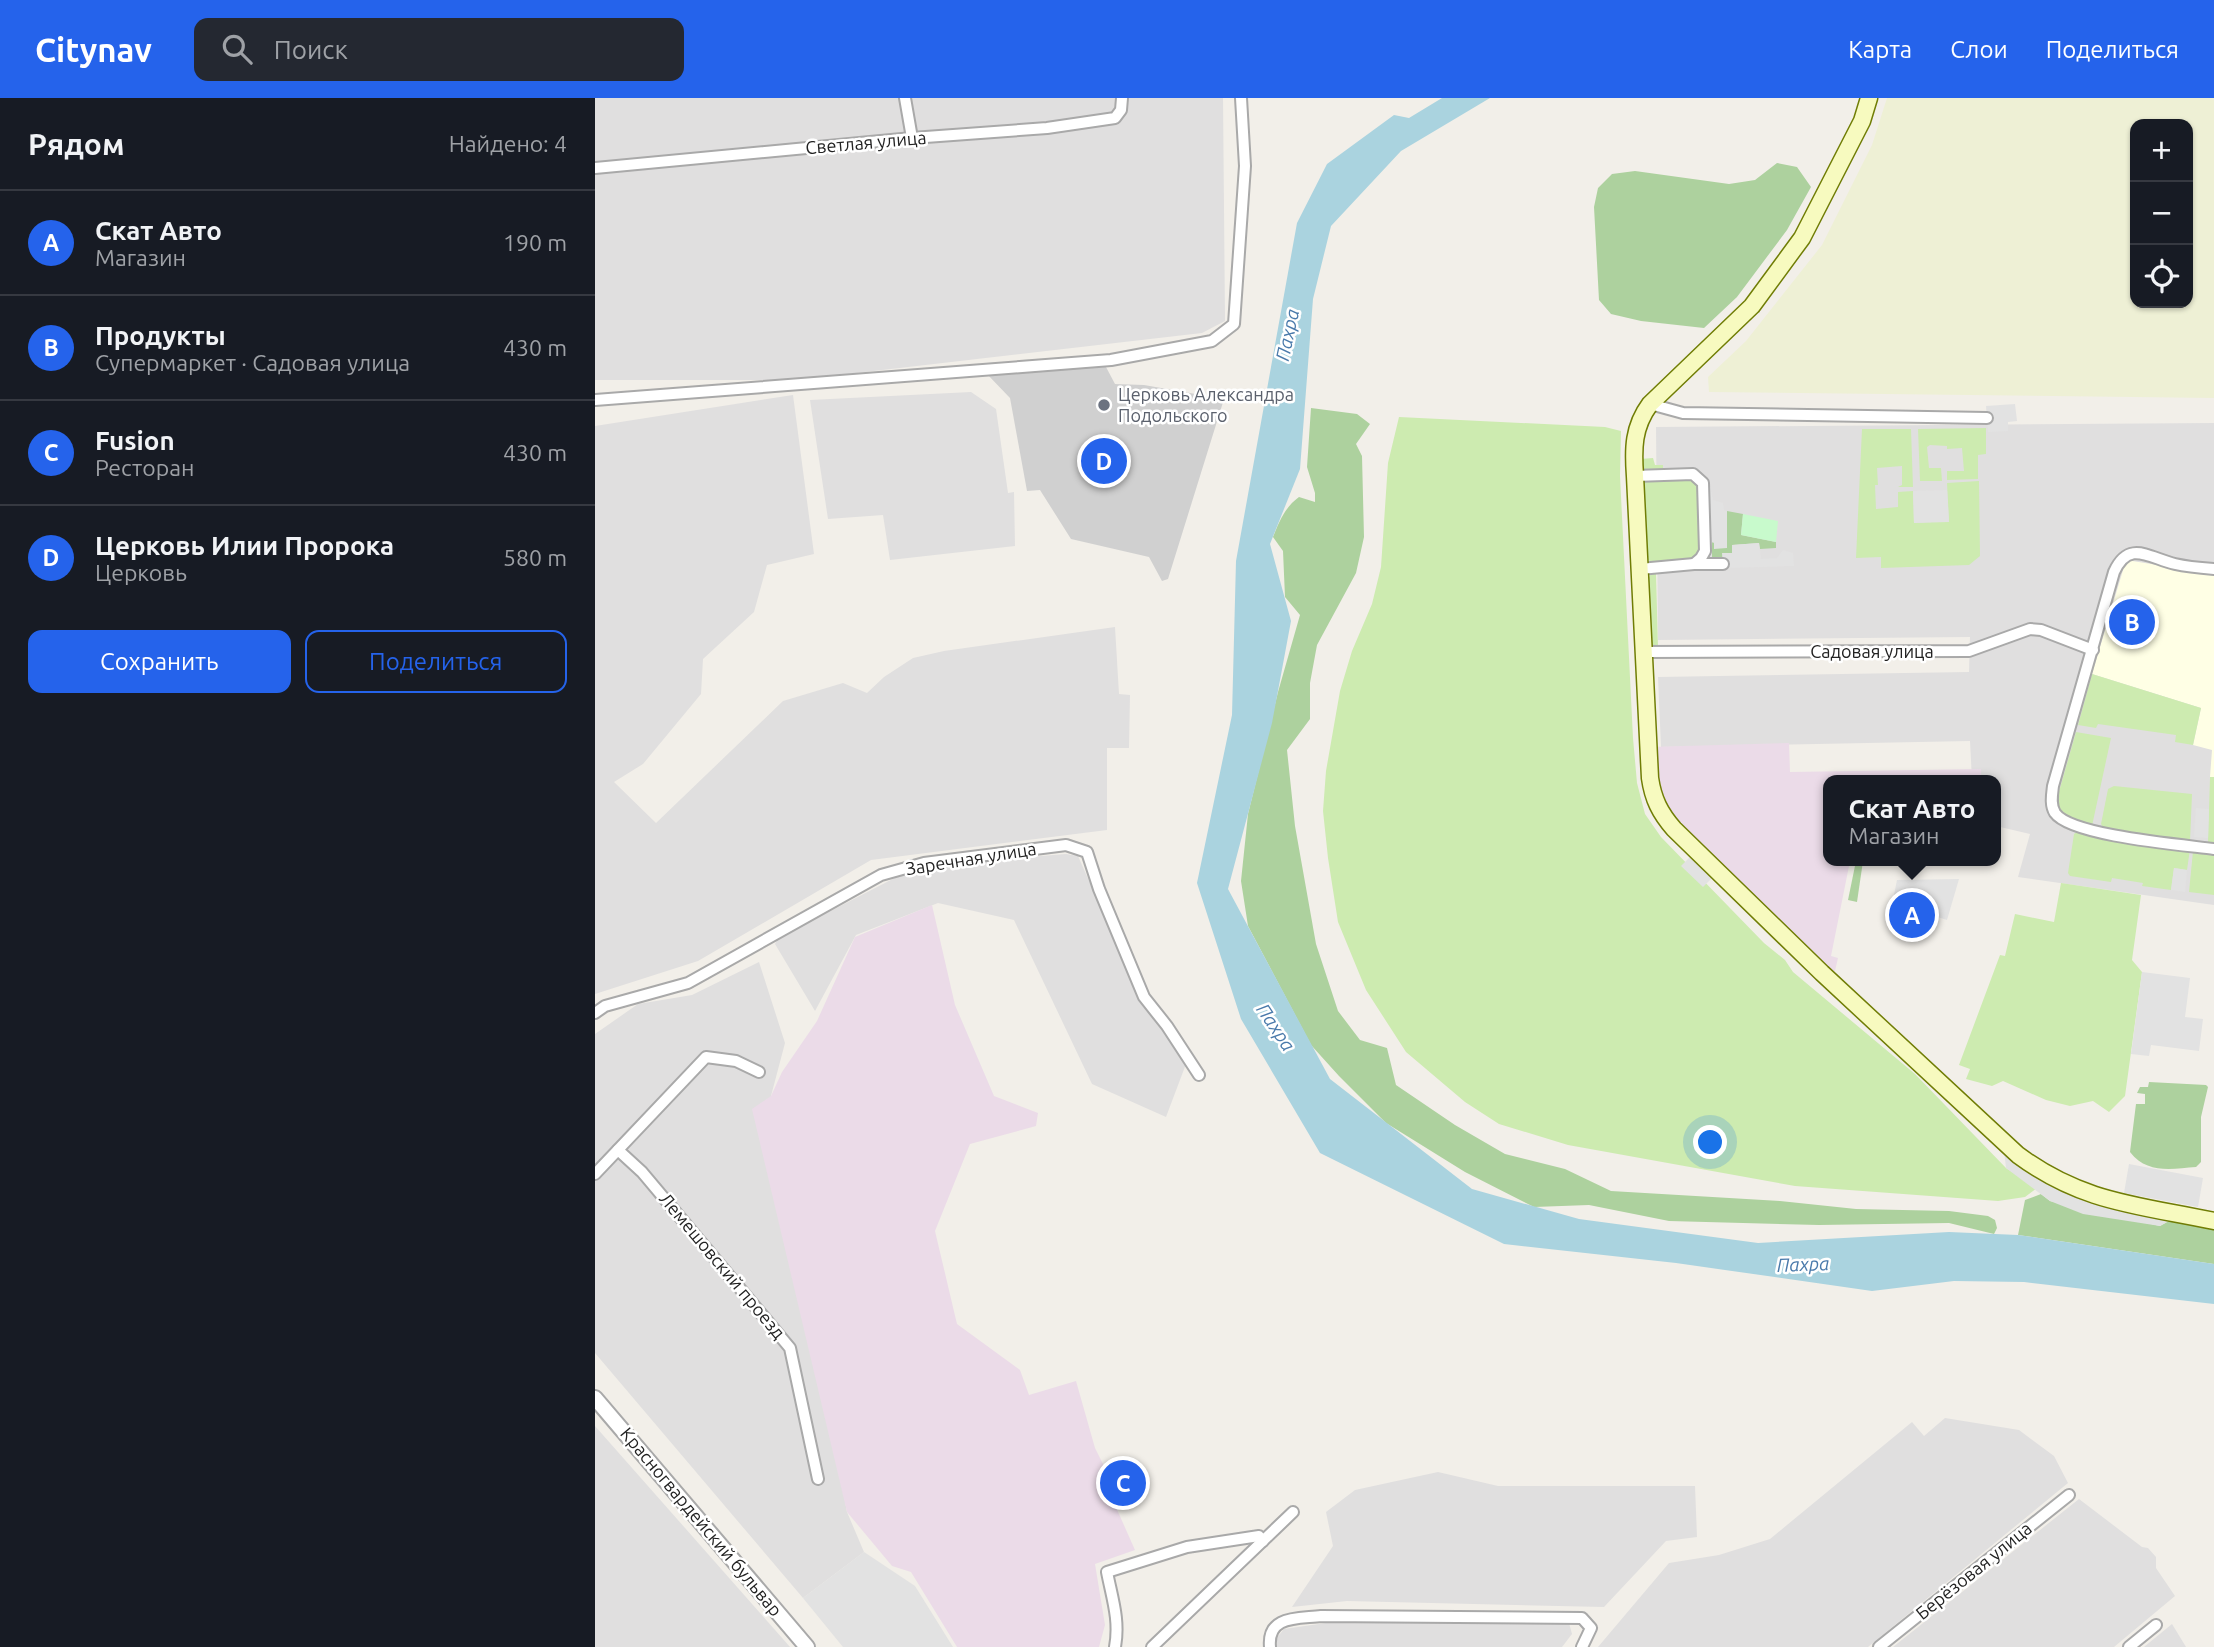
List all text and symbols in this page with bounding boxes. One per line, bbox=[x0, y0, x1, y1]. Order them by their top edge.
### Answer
search box bbox=[194, 18, 684, 81]
icon: search bbox=[218, 30, 256, 68]
text: Citynav bbox=[35, 31, 152, 68]
text: Поиск bbox=[274, 35, 348, 64]
text: Карта bbox=[1848, 36, 1912, 63]
text: Слои bbox=[1950, 36, 2008, 63]
text: Поделиться bbox=[2046, 36, 2179, 63]
map controls bbox=[2130, 119, 2193, 308]
button: + bbox=[2130, 119, 2193, 182]
text: Рядом bbox=[28, 127, 124, 161]
street label: Светлая улица bbox=[805, 127, 927, 157]
text: Найдено: 4 bbox=[449, 131, 567, 156]
button: − bbox=[2130, 182, 2193, 245]
text: Скат Авто bbox=[95, 216, 222, 245]
text: A bbox=[43, 230, 59, 255]
text: 190 m bbox=[503, 230, 567, 255]
text: Магазин bbox=[95, 245, 186, 270]
button: locate bbox=[2130, 245, 2193, 308]
water label: Пахра bbox=[1271, 307, 1303, 363]
text: Продукты bbox=[95, 321, 226, 350]
text: B bbox=[43, 335, 59, 360]
text: 430 m bbox=[503, 335, 567, 360]
text: Супермаркет · Садовая улица bbox=[95, 350, 410, 375]
place label: Церковь Александра Подольского bbox=[1118, 384, 1294, 425]
marker: Церковь Александра Подольского bbox=[1096, 397, 1112, 413]
text: Fusion bbox=[95, 426, 175, 455]
pin: D bbox=[1081, 435, 1127, 487]
text: C bbox=[44, 440, 58, 465]
text: 430 m bbox=[503, 440, 567, 465]
text: Ресторан bbox=[95, 455, 194, 480]
text: Церковь Илии Пророка bbox=[95, 531, 394, 560]
text: D bbox=[43, 545, 59, 570]
text: 580 m bbox=[503, 545, 567, 570]
text: Церковь bbox=[95, 560, 187, 585]
pin: B bbox=[2109, 596, 2155, 648]
button: Сохранить bbox=[28, 630, 291, 693]
button: Поделиться bbox=[305, 630, 567, 693]
street label: Садовая улица bbox=[1810, 641, 1934, 661]
popup bbox=[1823, 775, 2001, 866]
text: Скат Авто bbox=[1849, 794, 1975, 823]
text: Магазин bbox=[1849, 823, 1940, 848]
street label: Заречная улица bbox=[904, 838, 1038, 878]
pin: A bbox=[1889, 889, 1935, 941]
water label: Пахра bbox=[1252, 999, 1300, 1055]
your location bbox=[1693, 1125, 1727, 1159]
street label: Лемешовский проезд bbox=[656, 1188, 790, 1343]
water label: Пахра bbox=[1776, 1252, 1830, 1276]
street label: Красногвардейский бульвар bbox=[617, 1423, 787, 1620]
pin: C bbox=[1100, 1457, 1146, 1509]
street label: Берёзовая улица bbox=[1912, 1517, 2035, 1623]

